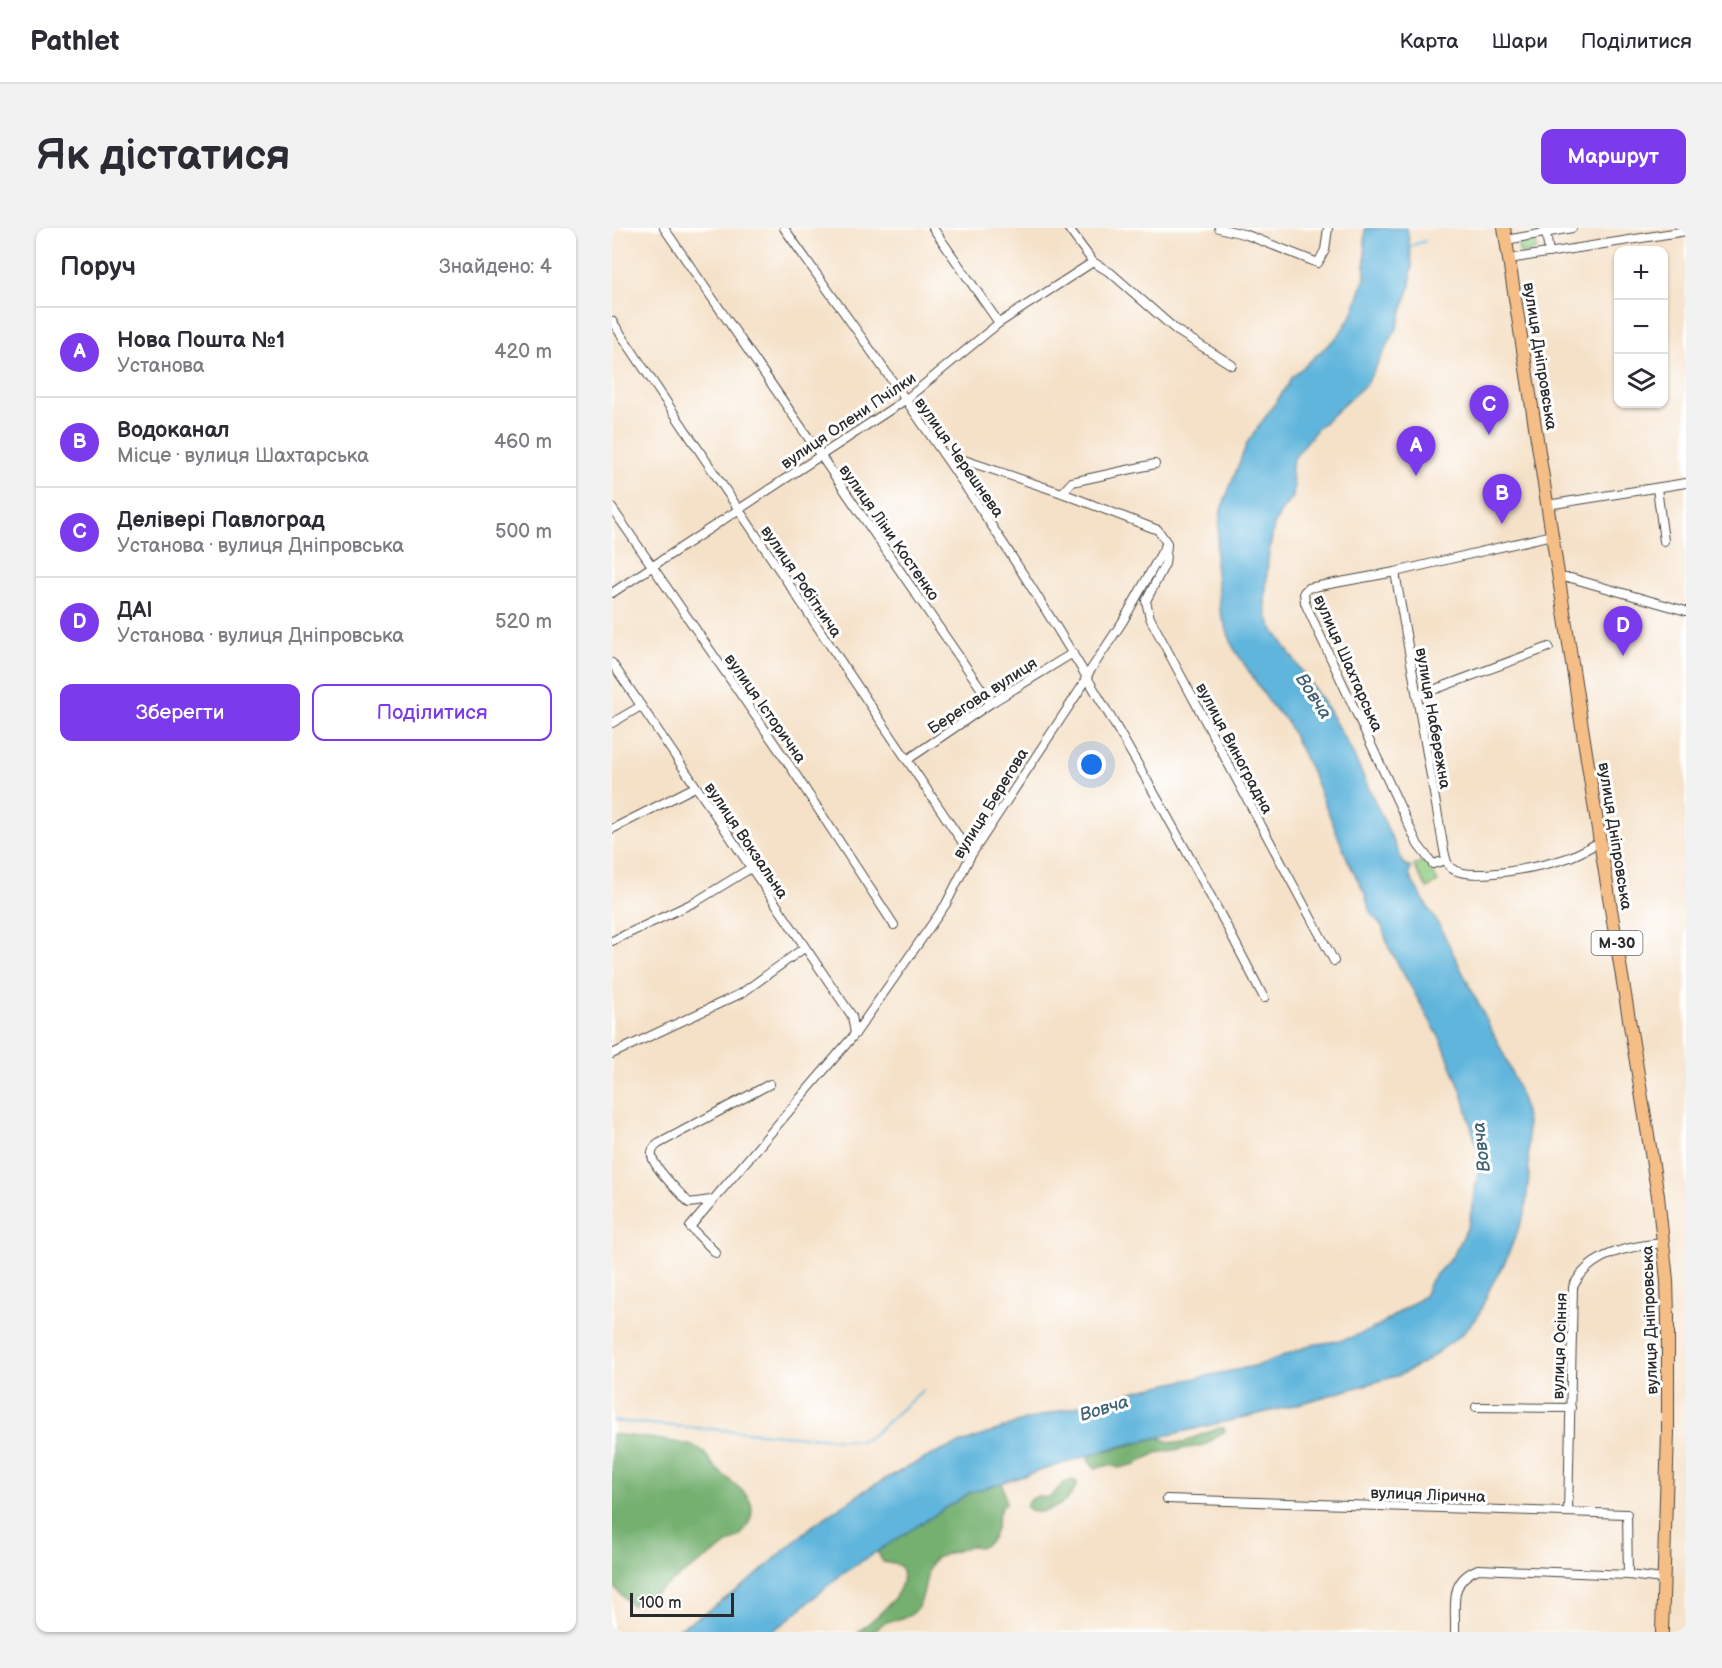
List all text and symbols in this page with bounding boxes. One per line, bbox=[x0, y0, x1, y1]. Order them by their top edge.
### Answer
text: Pathlet bbox=[30, 25, 119, 58]
text: Карта bbox=[1399, 29, 1459, 54]
text: Шари bbox=[1492, 29, 1548, 54]
text: Поділитися bbox=[1581, 29, 1692, 54]
button: Маршрут bbox=[1541, 129, 1686, 184]
text: Як дістатися bbox=[36, 131, 290, 182]
map controls bbox=[1614, 246, 1668, 408]
button: + bbox=[1614, 246, 1668, 300]
text: Поруч bbox=[60, 252, 136, 283]
text: Знайдено: 4 bbox=[439, 255, 552, 279]
street label: вулиця Дніпровська bbox=[1518, 281, 1561, 432]
button: − bbox=[1614, 300, 1668, 354]
text: Нова Пошта №1 bbox=[117, 327, 285, 354]
text: A bbox=[73, 340, 86, 364]
text: 420 m bbox=[494, 340, 552, 364]
text: Установа bbox=[117, 354, 205, 378]
button: layers bbox=[1614, 354, 1668, 408]
street label: вулиця Олени Пчілки bbox=[778, 369, 920, 474]
pin: C bbox=[1470, 386, 1508, 435]
street label: вулиця Черешнева bbox=[910, 394, 1008, 522]
text: Водоканал bbox=[117, 417, 229, 444]
pin: A bbox=[1396, 426, 1436, 476]
text: B bbox=[72, 430, 87, 454]
text: 460 m bbox=[494, 430, 552, 454]
text: Місце · вулиця Шахтарська bbox=[117, 444, 369, 468]
street label: вулиця Ліни Костенко bbox=[835, 461, 943, 604]
pin: B bbox=[1482, 474, 1522, 524]
text: Делівері Павлоград bbox=[117, 507, 325, 534]
text: C bbox=[72, 520, 87, 544]
text: 500 m bbox=[495, 520, 552, 544]
street label: вулиця Робітнича bbox=[756, 522, 845, 642]
text: Установа · вулиця Дніпровська bbox=[117, 534, 404, 558]
street label: вулиця Шахтарська bbox=[1309, 592, 1387, 735]
text: ДАІ bbox=[117, 597, 152, 624]
pin: D bbox=[1604, 606, 1642, 656]
text: D bbox=[73, 610, 86, 634]
text: 520 m bbox=[495, 610, 552, 634]
text: Установа · вулиця Дніпровська bbox=[117, 624, 404, 648]
street label: вулиця Набережна bbox=[1411, 646, 1454, 791]
street label: вулиця Історична bbox=[720, 651, 810, 768]
street label: Берегова вулиця bbox=[925, 654, 1041, 739]
water label: Вовча bbox=[1291, 669, 1336, 723]
street label: вулиця Виноградна bbox=[1191, 680, 1277, 818]
button: Зберегти bbox=[60, 684, 300, 741]
button: Поділитися bbox=[312, 684, 552, 741]
street label: вулиця Берегова bbox=[950, 745, 1033, 862]
your location bbox=[1077, 750, 1106, 779]
street label: вулиця Дніпровська bbox=[1593, 761, 1636, 912]
street label: вулиця Вокзальна bbox=[700, 779, 792, 903]
road number: М-30 bbox=[1592, 931, 1642, 955]
water label: Вовча bbox=[1468, 1121, 1495, 1173]
street label: вулиця Дніпровська bbox=[1638, 1245, 1663, 1395]
street label: вулиця Осіння bbox=[1549, 1292, 1572, 1400]
water label: Вовча bbox=[1077, 1391, 1131, 1426]
street label: вулиця Лірична bbox=[1370, 1484, 1486, 1507]
scale bar bbox=[630, 1590, 734, 1618]
text: 100 m bbox=[639, 1594, 682, 1613]

